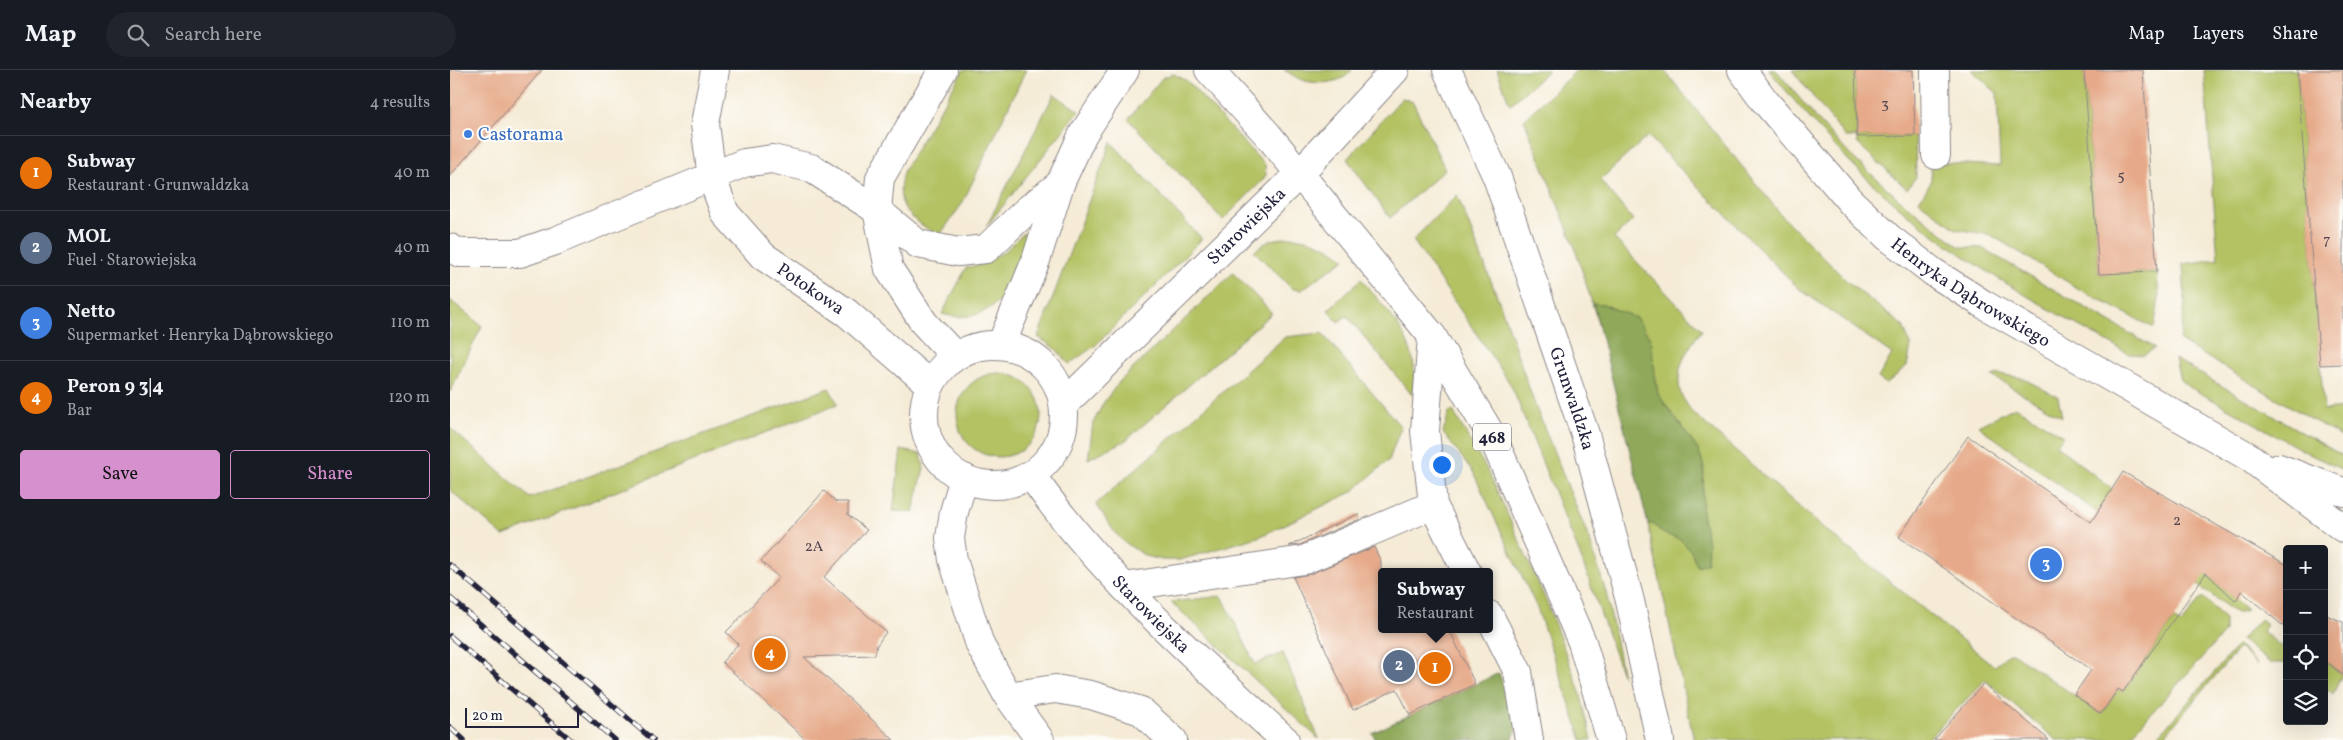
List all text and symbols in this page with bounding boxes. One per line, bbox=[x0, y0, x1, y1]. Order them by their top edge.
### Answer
search box bbox=[106, 12, 456, 57]
text: Map bbox=[25, 18, 76, 52]
icon: search bbox=[124, 21, 152, 49]
text: Search here bbox=[164, 22, 262, 48]
text: Map bbox=[2128, 22, 2164, 47]
text: Layers bbox=[2192, 22, 2244, 47]
text: Share bbox=[2272, 22, 2318, 47]
text: Nearby bbox=[20, 88, 91, 117]
text: 4 results bbox=[370, 92, 430, 114]
house number: 3 bbox=[1881, 94, 1889, 115]
place label: Castorama bbox=[478, 123, 564, 148]
marker: Castorama bbox=[462, 128, 474, 140]
text: Subway bbox=[67, 149, 136, 175]
text: 1 bbox=[33, 162, 39, 184]
text: 40 m bbox=[394, 162, 430, 184]
house number: 5 bbox=[2117, 166, 2125, 187]
text: Restaurant · Grunwaldzka bbox=[67, 175, 249, 197]
street label: Starowiejska bbox=[1202, 182, 1292, 271]
text: MOL bbox=[67, 224, 111, 250]
house number: 7 bbox=[2323, 230, 2331, 251]
street label: Henryka Dąbrowskiego bbox=[1885, 233, 2055, 354]
text: 2 bbox=[32, 237, 40, 259]
text: 40 m bbox=[394, 237, 430, 259]
text: Fuel · Starowiejska bbox=[67, 250, 197, 272]
street label: Potokowa bbox=[771, 258, 849, 322]
text: Netto bbox=[67, 299, 115, 325]
text: 3 bbox=[32, 312, 40, 334]
text: 110 m bbox=[391, 312, 430, 334]
text: Supermarket · Henryka Dąbrowskiego bbox=[67, 325, 333, 347]
street label: Grunwaldzka bbox=[1542, 344, 1600, 453]
text: Peron 9 3|4 bbox=[67, 374, 164, 400]
text: 4 bbox=[31, 387, 41, 409]
text: 120 m bbox=[388, 387, 430, 409]
text: Bar bbox=[67, 400, 92, 422]
road number: 468 bbox=[1473, 424, 1511, 451]
button: Save bbox=[20, 450, 220, 499]
button: Share bbox=[230, 450, 430, 499]
your location bbox=[1429, 452, 1455, 478]
house number: 2 bbox=[2173, 511, 2181, 532]
house number: 2A bbox=[805, 537, 824, 558]
pin: 3 bbox=[2030, 545, 2062, 583]
map controls bbox=[2283, 545, 2328, 725]
button: + bbox=[2283, 545, 2328, 590]
popup bbox=[1378, 568, 1493, 633]
street label: Starowiejska bbox=[1105, 570, 1195, 660]
text: Subway bbox=[1397, 577, 1465, 603]
button: − bbox=[2283, 590, 2328, 635]
text: Restaurant bbox=[1397, 603, 1474, 625]
pin: 4 bbox=[754, 635, 786, 673]
button: locate bbox=[2283, 635, 2328, 680]
pin: 2 bbox=[1383, 647, 1415, 685]
pin: 1 bbox=[1419, 649, 1451, 687]
button: layers bbox=[2283, 680, 2328, 725]
scale bar bbox=[465, 705, 579, 728]
text: 20 m bbox=[472, 707, 503, 726]

